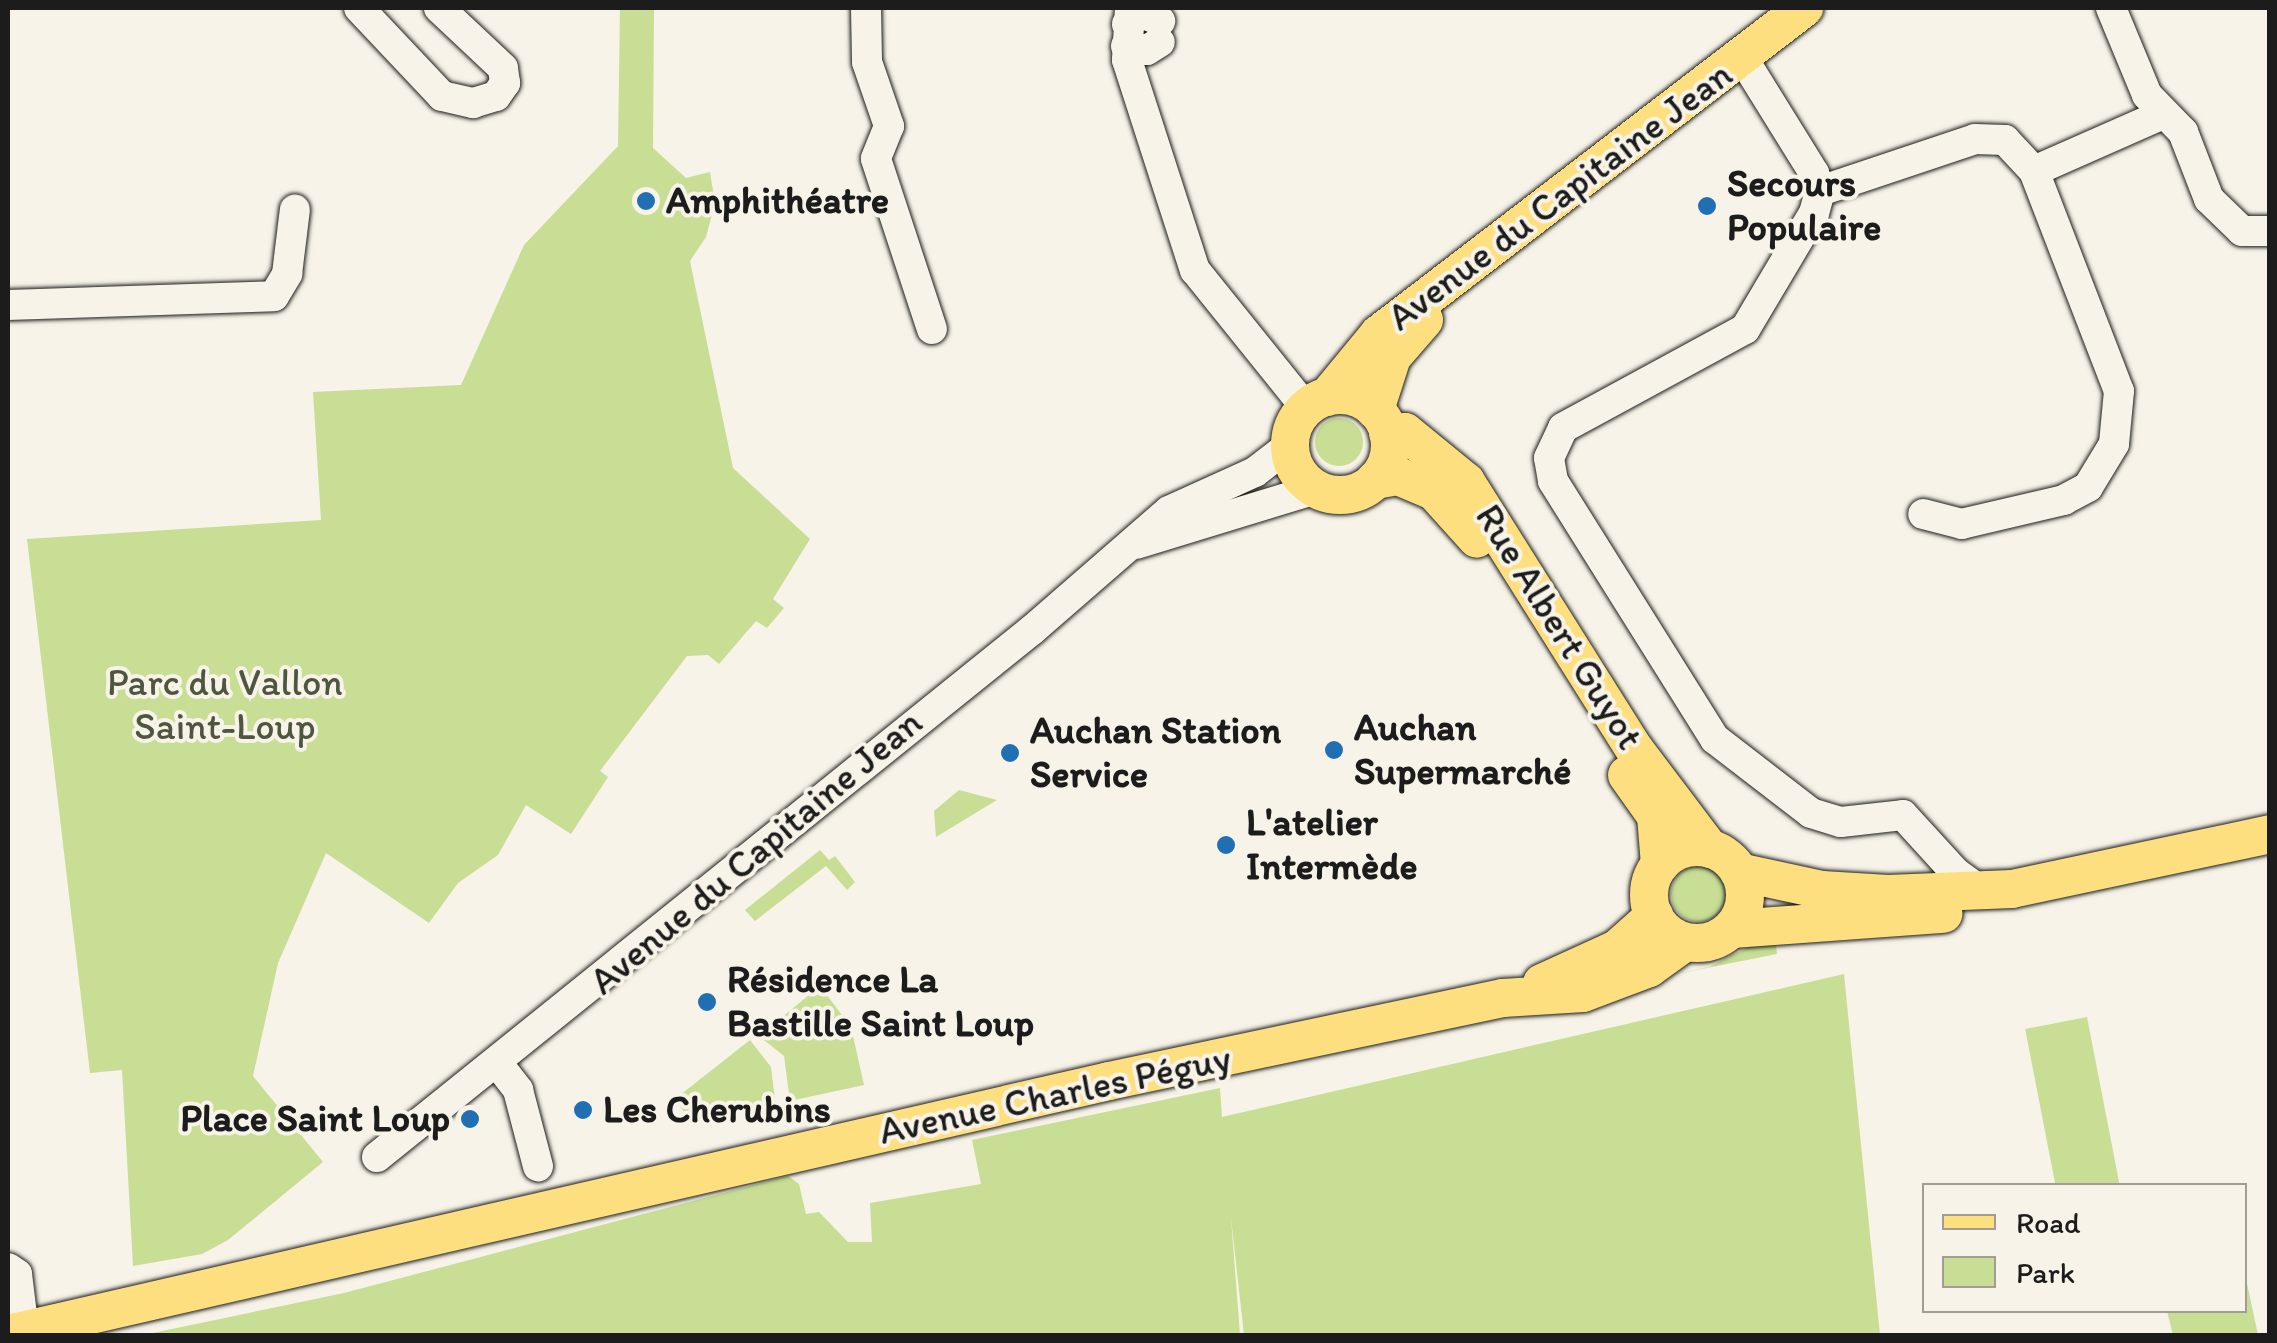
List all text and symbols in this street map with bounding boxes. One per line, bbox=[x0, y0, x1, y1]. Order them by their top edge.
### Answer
street label: Avenue du Capitaine Jean bbox=[1378, 51, 1742, 341]
place label: Secours Populaire bbox=[1727, 161, 1881, 250]
place label: Amphithéatre bbox=[666, 178, 889, 224]
marker: Amphithéatre bbox=[635, 190, 657, 212]
marker: Secours Populaire bbox=[1696, 195, 1718, 217]
street label: Rue Albert Guyot bbox=[1466, 496, 1652, 758]
park label: Parc du Vallon Saint-Loup bbox=[108, 660, 342, 749]
street label: Avenue du Capitaine Jean bbox=[580, 699, 932, 1005]
place label: Auchan Supermarché bbox=[1354, 705, 1571, 794]
place label: Auchan Station Service bbox=[1030, 708, 1281, 798]
marker: Auchan Supermarché bbox=[1323, 739, 1345, 761]
marker: Auchan Station Service bbox=[999, 742, 1021, 764]
place label: L'atelier Intermède bbox=[1246, 800, 1418, 889]
marker: L'atelier Intermède bbox=[1215, 834, 1237, 856]
place label: Résidence La Bastille Saint Loup bbox=[727, 957, 1035, 1046]
marker: Résidence La Bastille Saint Loup bbox=[696, 991, 718, 1013]
street label: Avenue Charles Péguy bbox=[875, 1036, 1235, 1154]
place label: Les Cherubins bbox=[603, 1087, 832, 1133]
place label: Place Saint Loup bbox=[179, 1096, 450, 1142]
marker: Les Cherubins bbox=[572, 1099, 594, 1121]
marker: Place Saint Loup bbox=[459, 1108, 481, 1130]
legend bbox=[1922, 1183, 2247, 1313]
text: Road bbox=[2016, 1204, 2081, 1241]
text: Park bbox=[2016, 1254, 2075, 1291]

